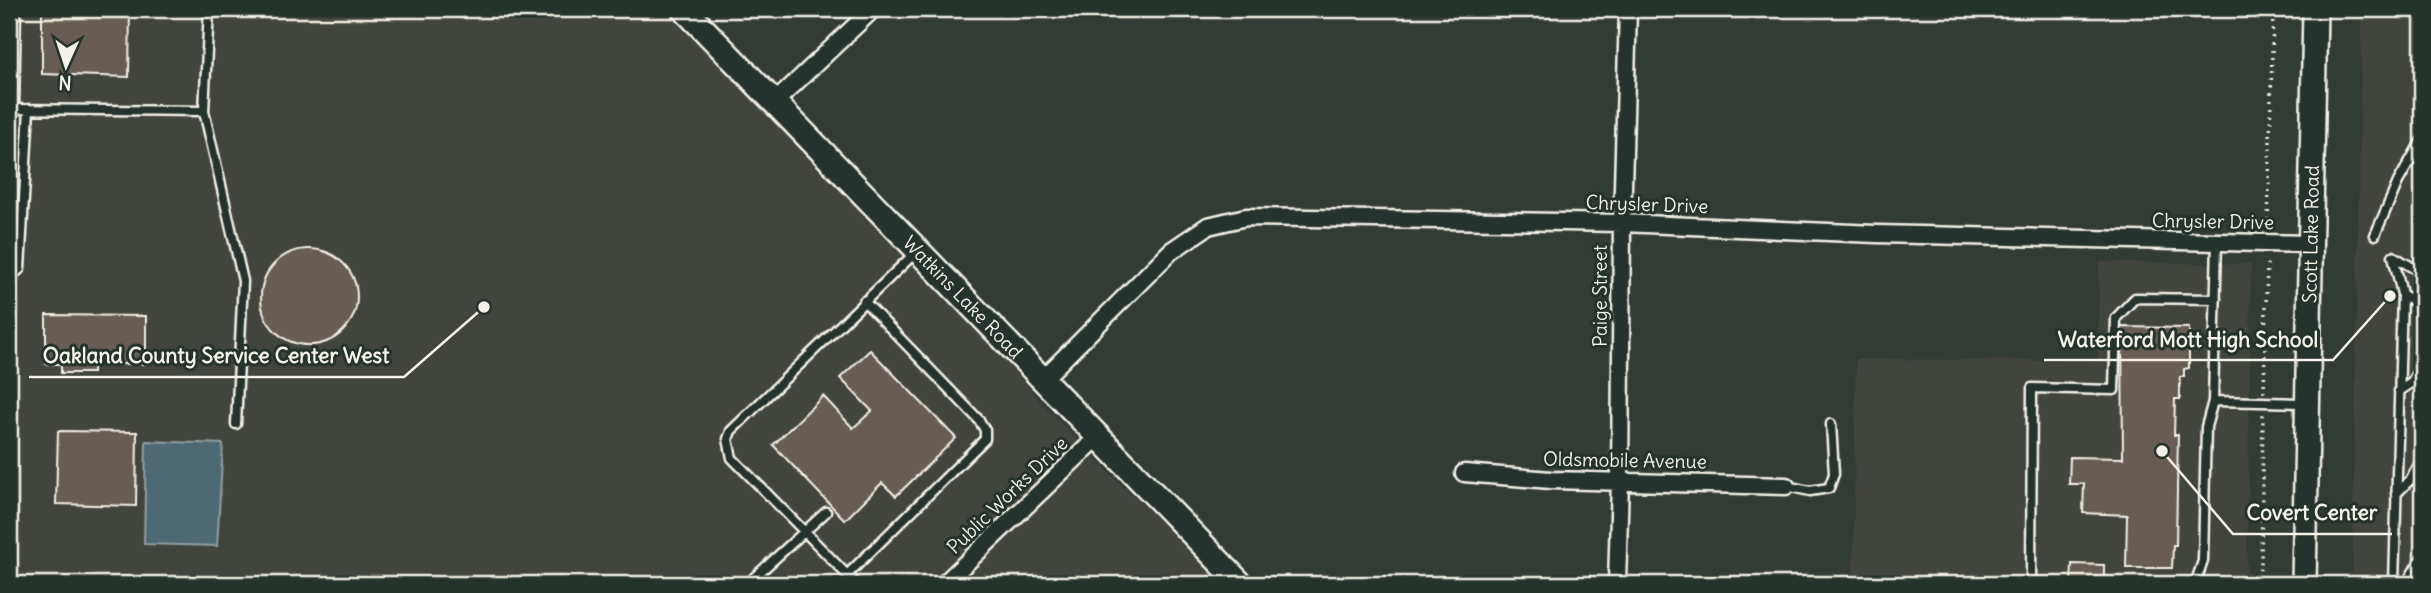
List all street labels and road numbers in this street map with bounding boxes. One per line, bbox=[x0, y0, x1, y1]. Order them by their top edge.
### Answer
street label: Scott Lake Road bbox=[2297, 165, 2324, 303]
street label: Chrysler Drive bbox=[1585, 190, 1709, 218]
street label: Chrysler Drive bbox=[2152, 208, 2274, 234]
street label: Watkins Lake Road bbox=[898, 230, 1028, 364]
street label: Paige Street bbox=[1588, 245, 1612, 347]
street label: Public Works Drive bbox=[942, 431, 1072, 559]
street label: Oldsmobile Avenue bbox=[1543, 447, 1707, 473]

